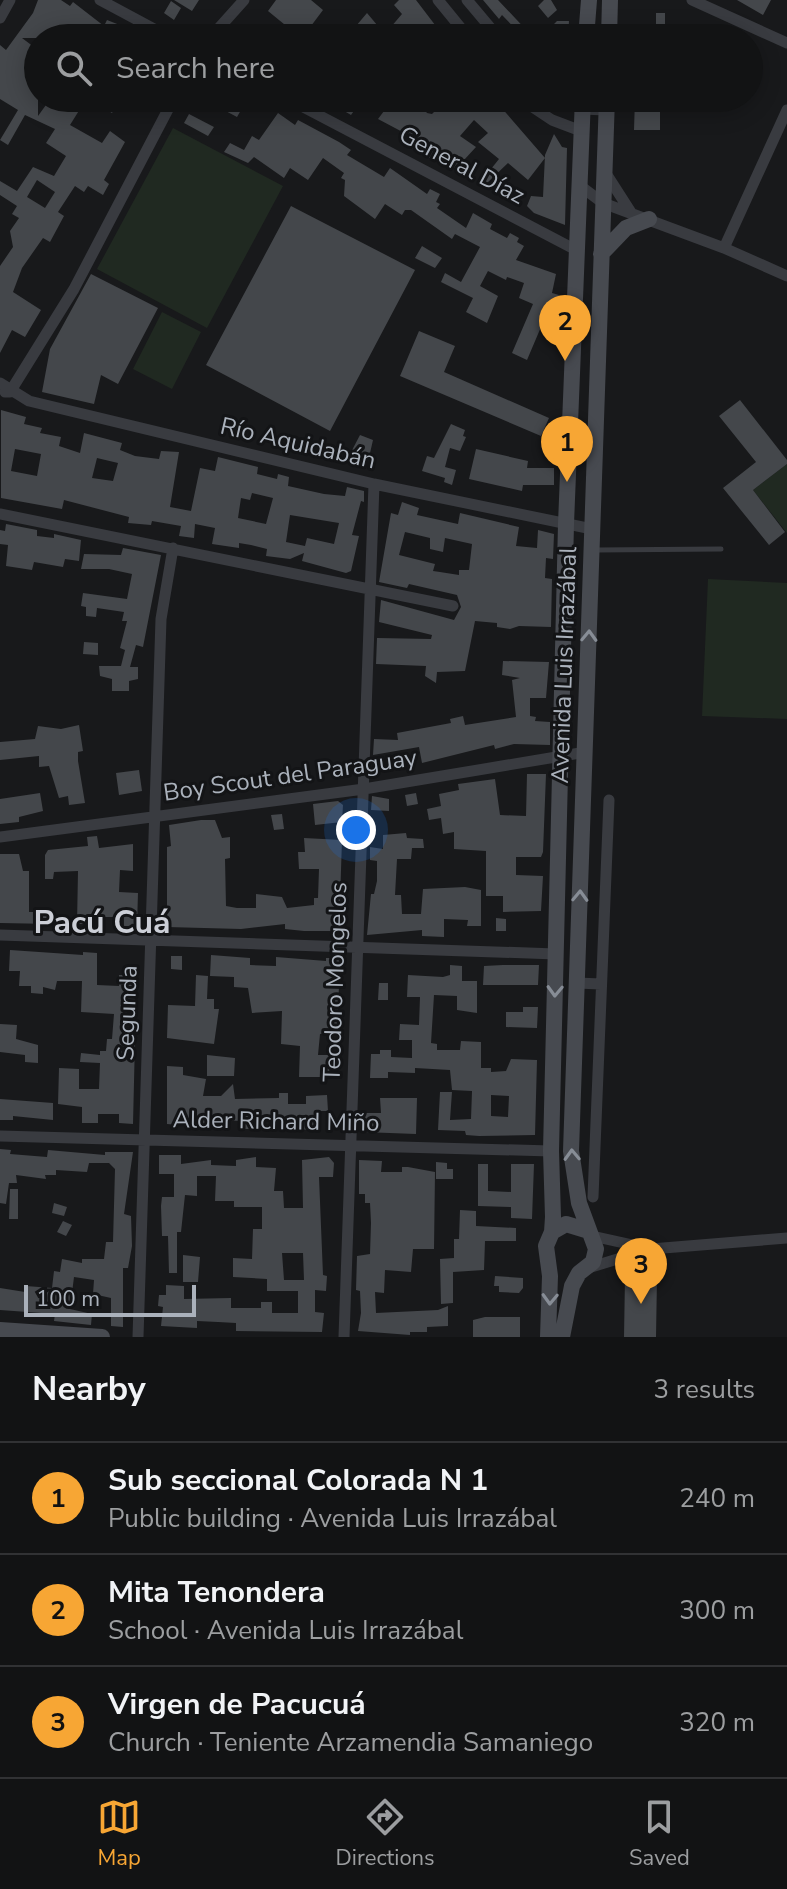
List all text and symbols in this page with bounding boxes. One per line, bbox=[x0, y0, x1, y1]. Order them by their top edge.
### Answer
search box bbox=[24, 24, 763, 112]
icon: search bbox=[52, 46, 96, 90]
text: Search here bbox=[116, 48, 275, 89]
street label: General Díaz bbox=[393, 118, 531, 212]
pin: 2 bbox=[539, 295, 591, 361]
street label: Río Aquidabán bbox=[217, 410, 379, 476]
pin: 1 bbox=[541, 416, 593, 482]
street label: Avenida Luis Irrazábal bbox=[544, 546, 584, 784]
one-way arrow bbox=[580, 629, 597, 642]
street label: Boy Scout del Paraguay bbox=[161, 741, 420, 809]
your location bbox=[336, 810, 376, 850]
street label: Teodoro Mongelos bbox=[316, 881, 354, 1083]
one-way arrow bbox=[572, 889, 589, 902]
district label: Pacú Cuá bbox=[33, 901, 171, 944]
street label: Segunda bbox=[109, 965, 145, 1061]
one-way arrow bbox=[547, 985, 564, 998]
street label: Alder Richard Miño bbox=[172, 1103, 380, 1139]
one-way arrow bbox=[564, 1148, 581, 1161]
pin: 3 bbox=[615, 1238, 667, 1304]
scale bar bbox=[24, 1281, 196, 1317]
text: 100 m bbox=[36, 1284, 100, 1314]
one-way arrow bbox=[541, 1293, 558, 1306]
text: Nearby bbox=[32, 1366, 146, 1412]
text: 3 results bbox=[654, 1372, 755, 1407]
text: Sub seccional Colorada N 1 bbox=[108, 1460, 488, 1501]
text: 1 bbox=[50, 1481, 66, 1516]
text: 240 m bbox=[679, 1481, 755, 1516]
text: Public building · Avenida Luis Irrazábal bbox=[108, 1501, 557, 1536]
text: Mita Tenondera bbox=[108, 1572, 325, 1613]
text: 2 bbox=[50, 1593, 66, 1628]
text: 300 m bbox=[679, 1593, 755, 1628]
text: School · Avenida Luis Irrazábal bbox=[108, 1613, 463, 1648]
text: Virgen de Pacucuá bbox=[108, 1684, 366, 1725]
text: 3 bbox=[50, 1705, 66, 1740]
text: 320 m bbox=[679, 1705, 755, 1740]
text: Church · Teniente Arzamendia Samaniego bbox=[108, 1725, 593, 1760]
tab: Map bbox=[97, 1795, 141, 1873]
tab: Directions bbox=[336, 1795, 435, 1873]
tab: Saved bbox=[629, 1795, 690, 1873]

